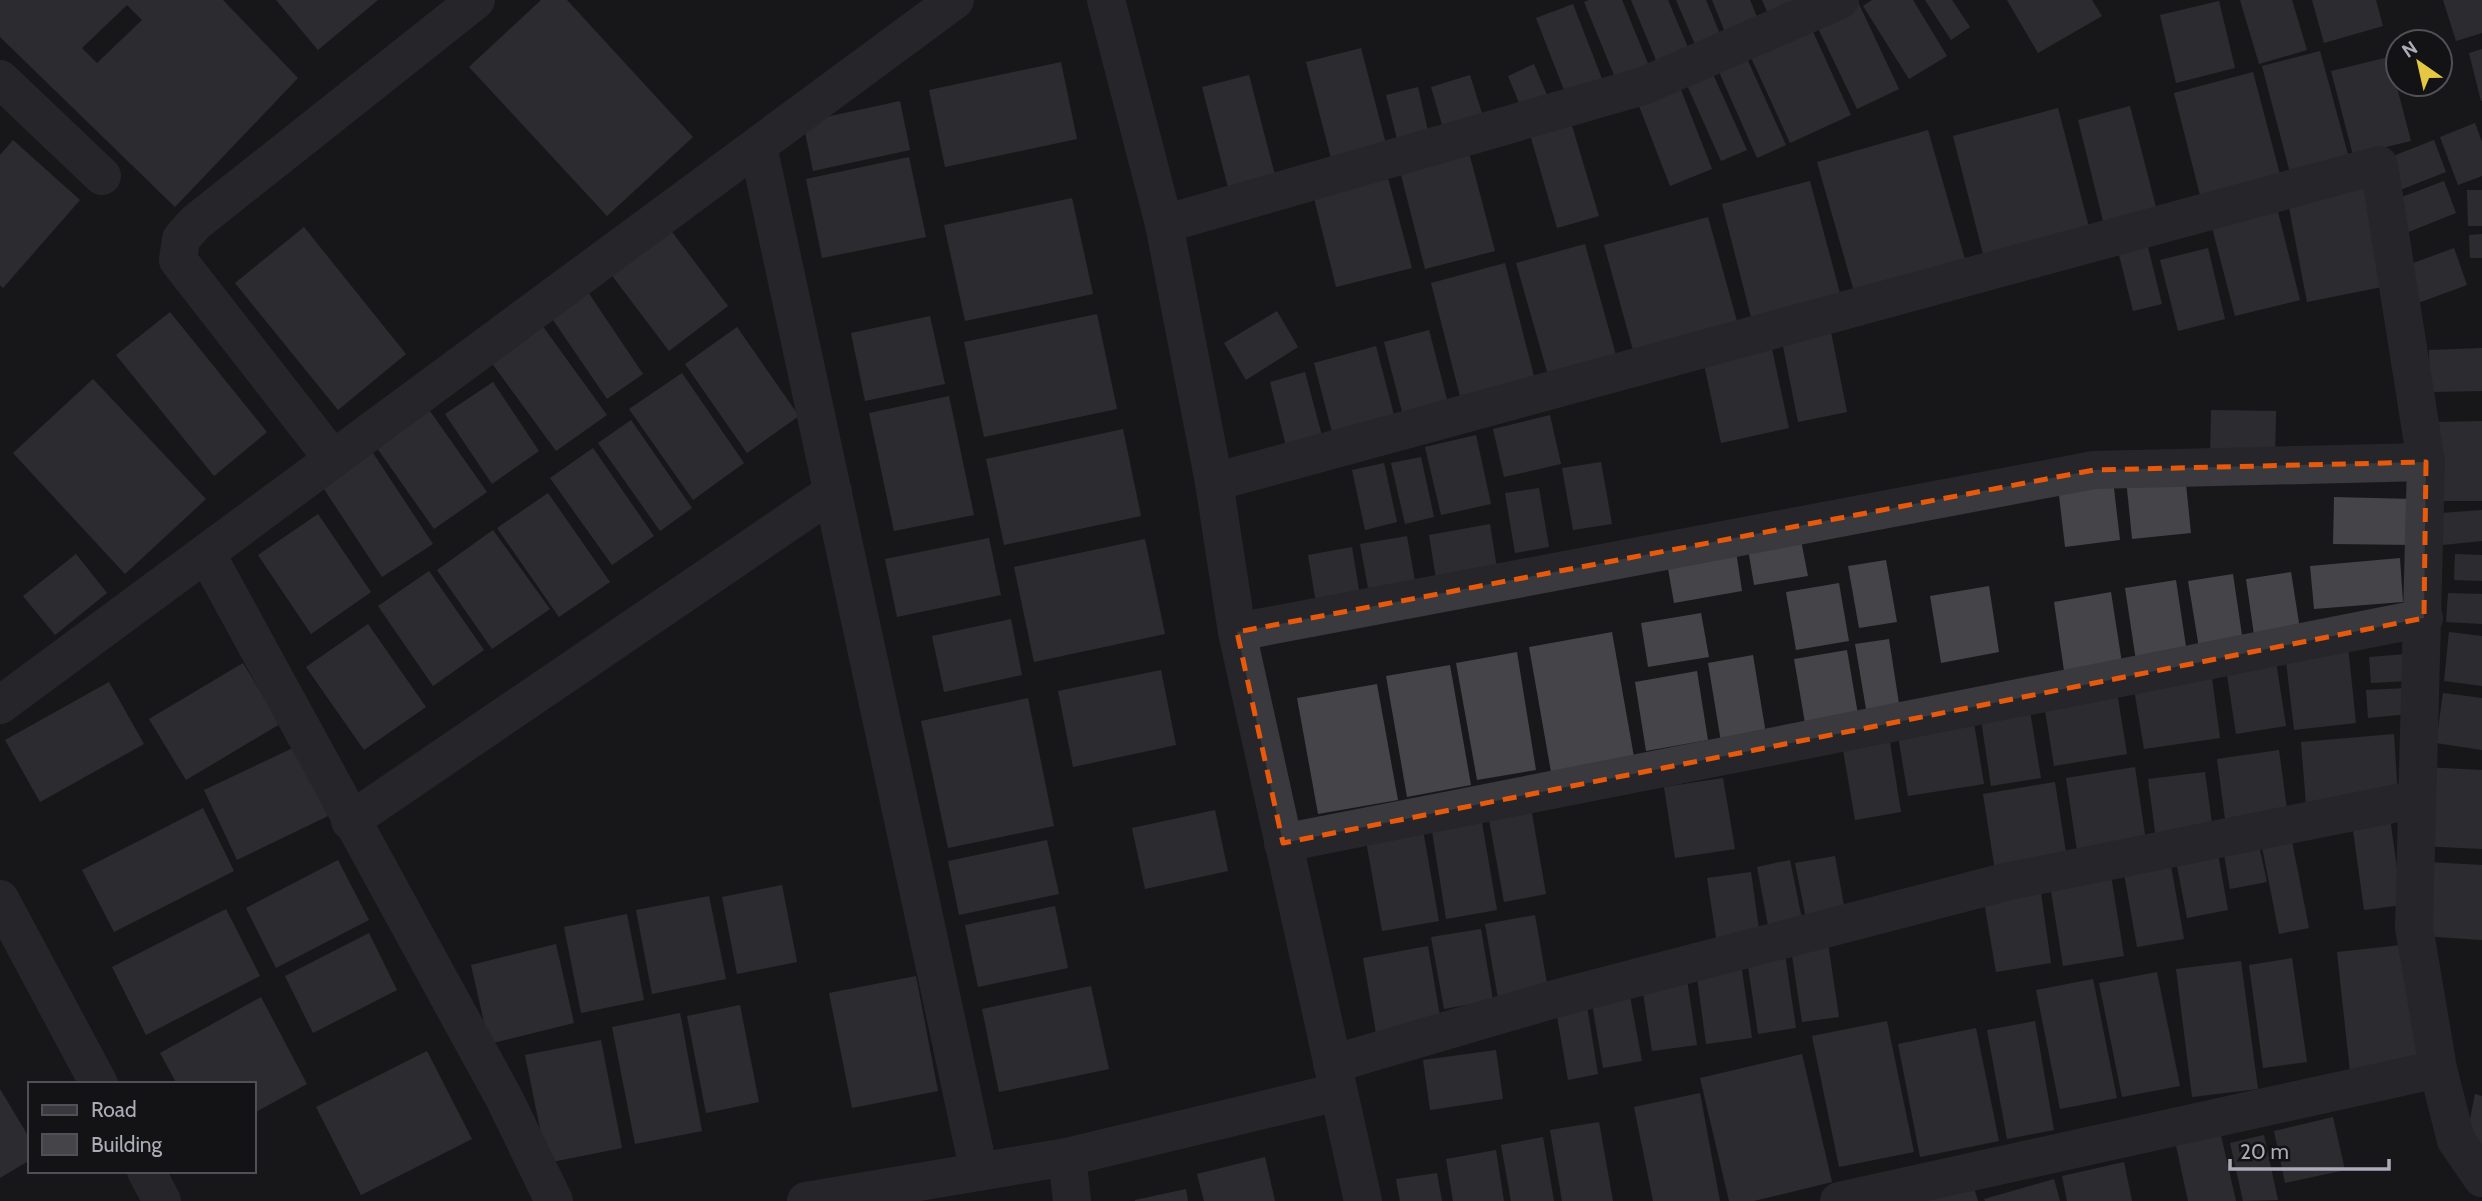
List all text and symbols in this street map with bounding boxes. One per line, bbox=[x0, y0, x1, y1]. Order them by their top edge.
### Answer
north arrow bbox=[2384, 28, 2454, 98]
text: N bbox=[2398, 36, 2422, 63]
legend bbox=[28, 1082, 256, 1173]
text: Road bbox=[91, 1097, 137, 1122]
scale bar bbox=[2230, 1128, 2389, 1172]
text: Building bbox=[91, 1132, 163, 1157]
text: 20 m bbox=[2240, 1139, 2289, 1164]

